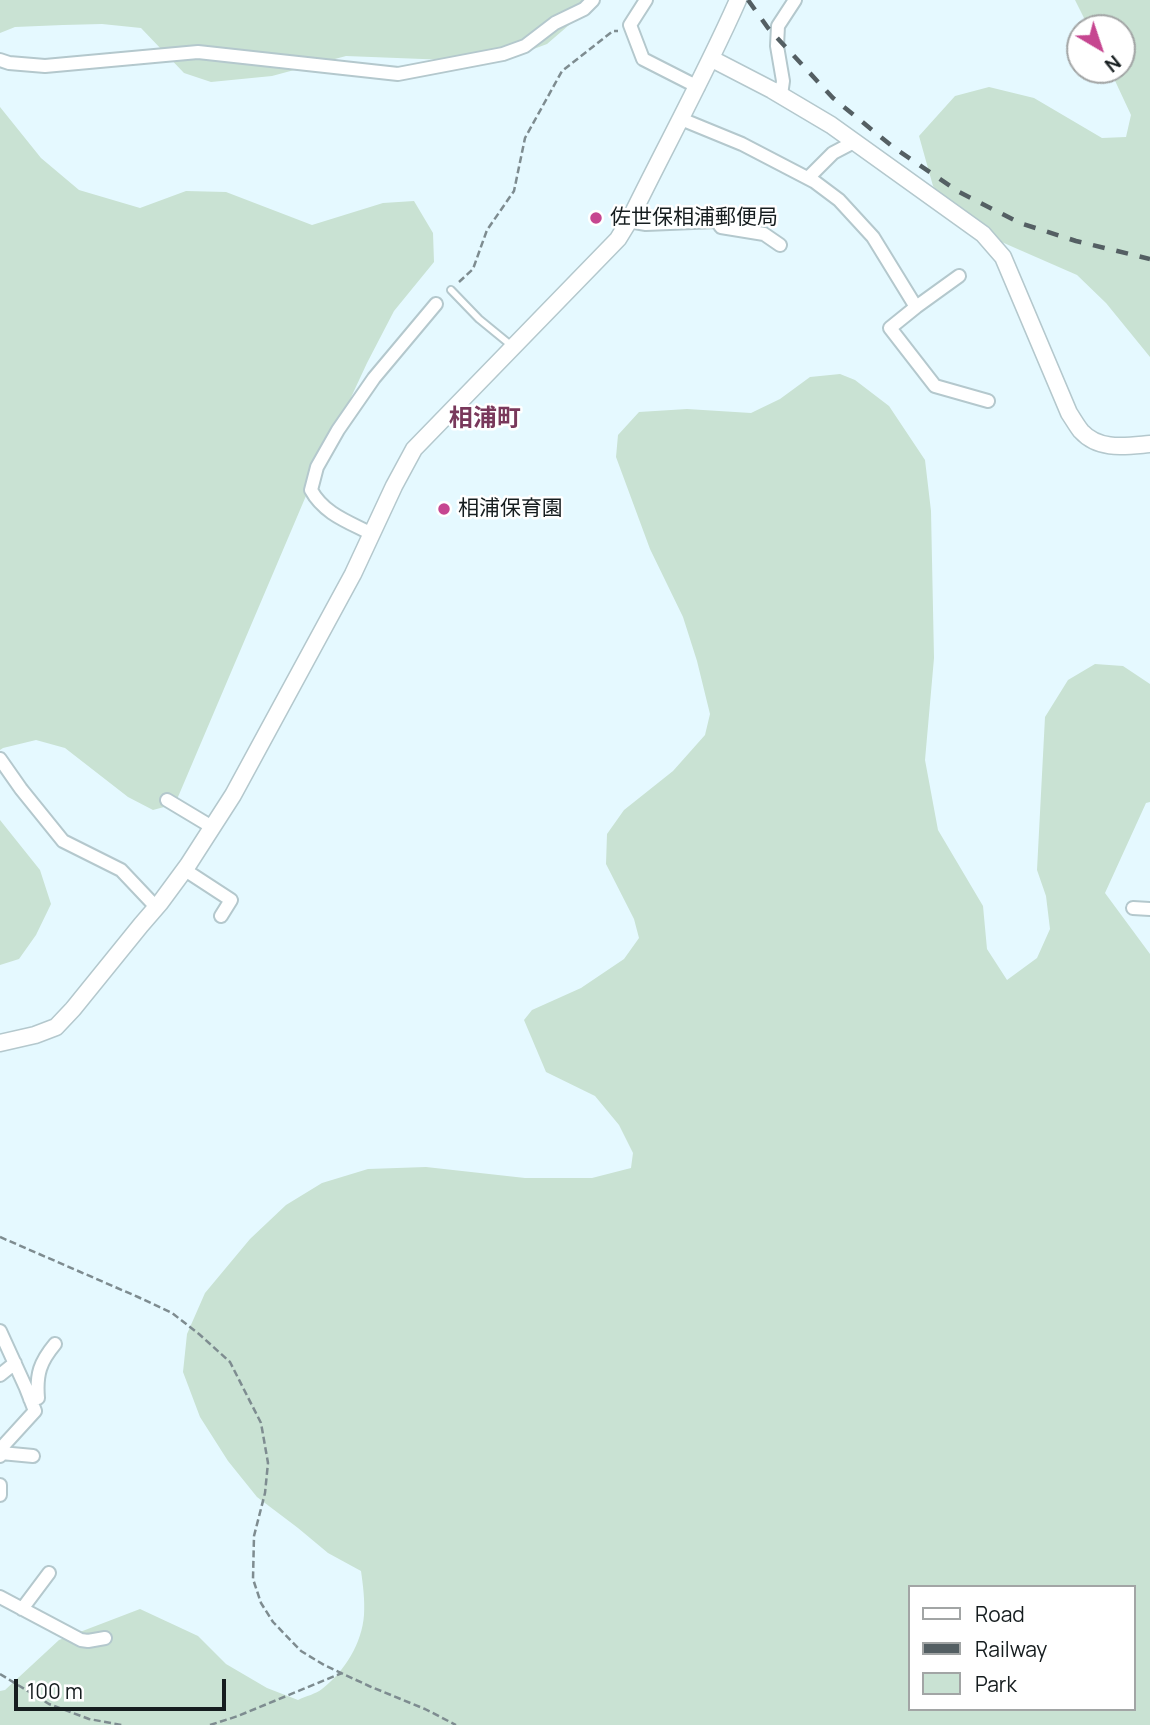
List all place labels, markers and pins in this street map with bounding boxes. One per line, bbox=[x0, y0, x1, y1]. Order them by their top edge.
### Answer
place label: 佐世保相浦郵便局 bbox=[610, 205, 778, 231]
marker: 佐世保相浦郵便局 bbox=[588, 210, 604, 226]
place label: 相浦保育園 bbox=[458, 496, 563, 522]
marker: 相浦保育園 bbox=[436, 501, 452, 517]

